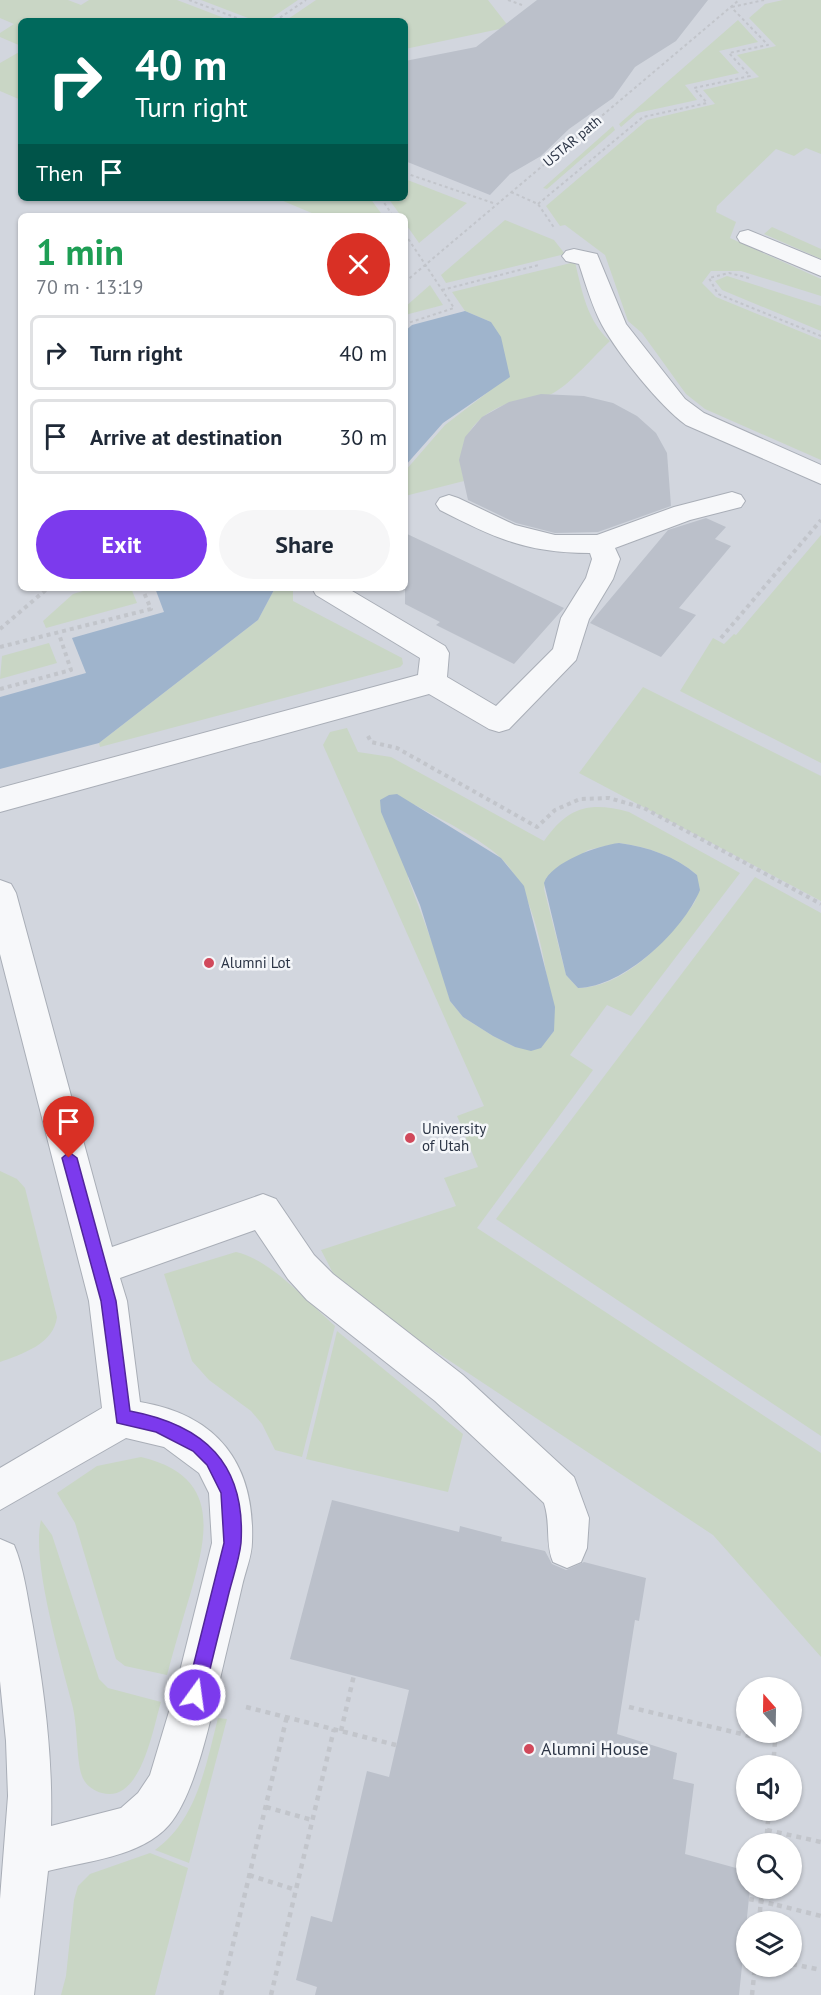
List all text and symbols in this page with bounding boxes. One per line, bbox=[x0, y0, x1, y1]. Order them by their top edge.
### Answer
text: 40 m bbox=[135, 37, 227, 92]
icon: right bbox=[36, 42, 114, 120]
text: Turn right bbox=[135, 90, 248, 124]
street label: USTAR path bbox=[539, 111, 605, 171]
icon: arrive bbox=[95, 156, 128, 189]
text: Then bbox=[36, 159, 83, 187]
text: 1 min bbox=[36, 228, 124, 275]
button: close bbox=[327, 233, 390, 296]
text: 70 m · 13:19 bbox=[36, 274, 143, 300]
icon: right bbox=[39, 336, 72, 369]
text: Turn right bbox=[90, 339, 182, 367]
text: 40 m bbox=[339, 339, 387, 367]
icon: arrive bbox=[39, 420, 72, 453]
text: Arrive at destination bbox=[90, 423, 282, 451]
text: 30 m bbox=[339, 423, 387, 451]
button: Exit bbox=[36, 510, 207, 579]
button: Share bbox=[219, 510, 390, 579]
place label: Alumni Lot bbox=[221, 953, 291, 972]
marker: Alumni Lot bbox=[202, 956, 216, 970]
pin bbox=[43, 1096, 94, 1158]
icon: arrive bbox=[52, 1105, 85, 1138]
place label: University of Utah bbox=[422, 1119, 486, 1155]
marker: University of Utah bbox=[403, 1131, 417, 1145]
position arrow bbox=[163, 1663, 227, 1727]
north arrow bbox=[736, 1677, 802, 1743]
map controls bbox=[736, 1677, 802, 1977]
place label: Alumni House bbox=[541, 1737, 649, 1760]
marker: Alumni House bbox=[522, 1742, 536, 1756]
button: sound bbox=[736, 1755, 802, 1821]
button: search bbox=[736, 1833, 802, 1899]
button: layers bbox=[736, 1911, 802, 1977]

